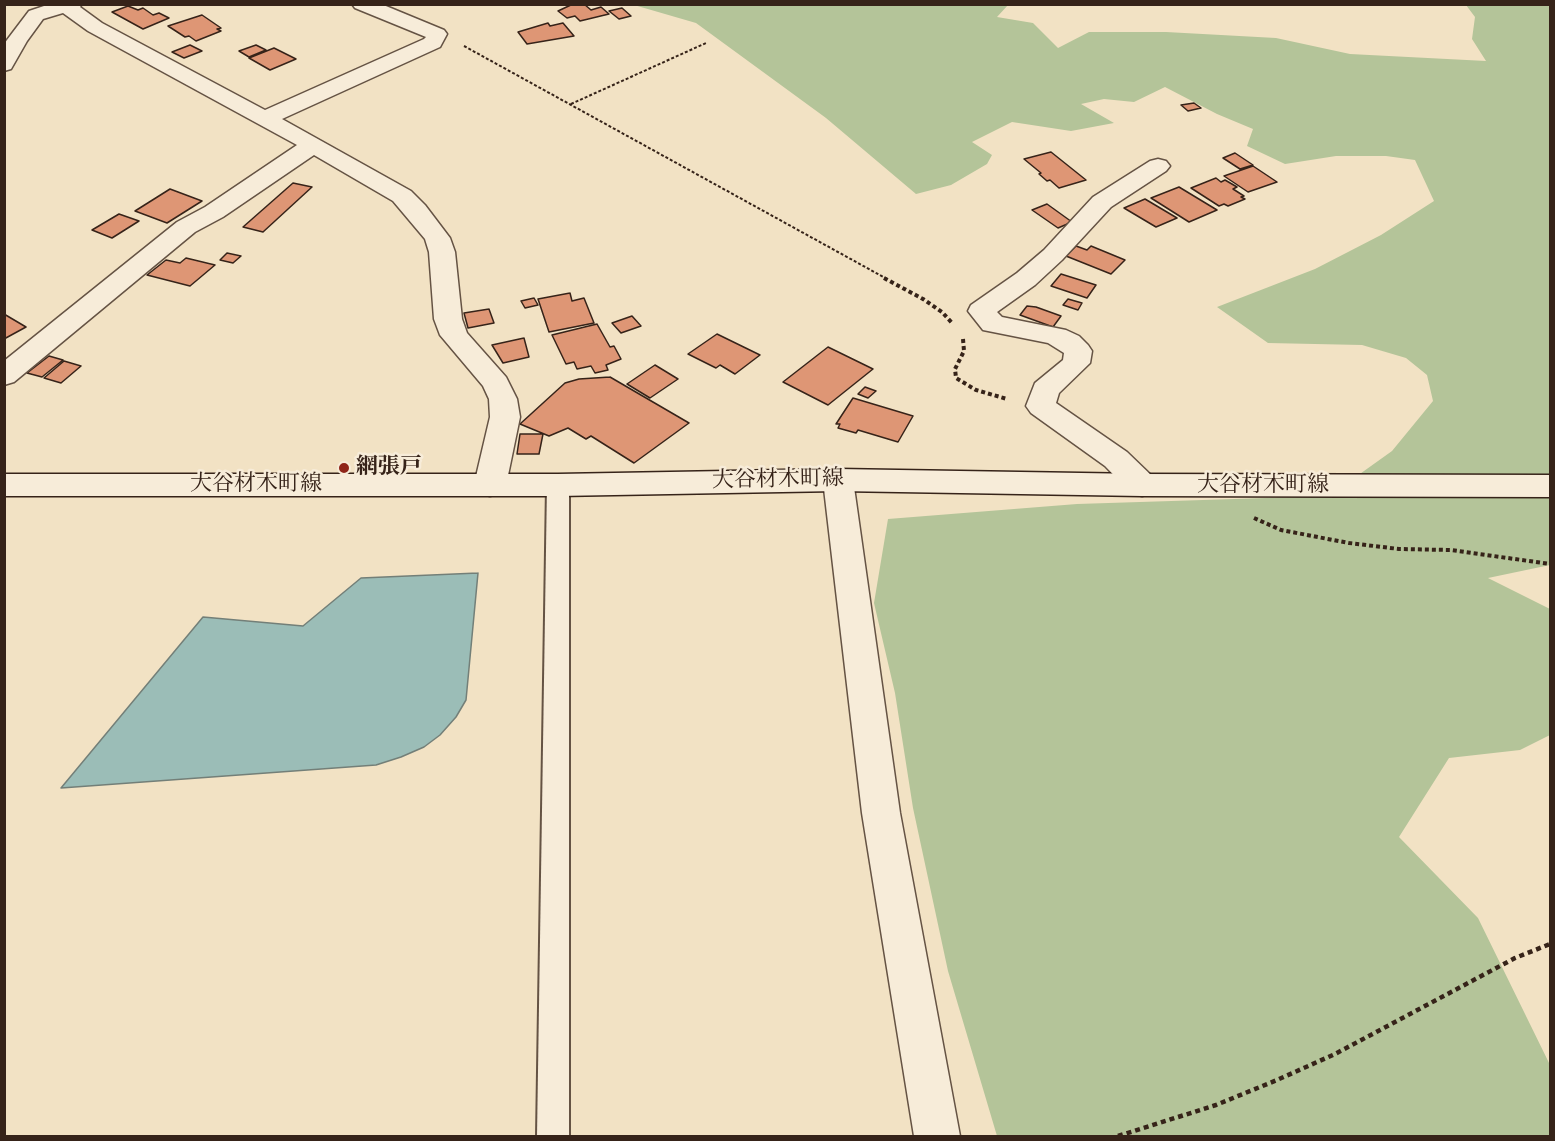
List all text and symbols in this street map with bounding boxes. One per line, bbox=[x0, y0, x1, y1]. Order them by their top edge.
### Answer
place label: 網張戸 bbox=[356, 455, 422, 481]
marker: 網張戸 bbox=[337, 461, 351, 475]
street label: 大谷材木町線 bbox=[712, 467, 844, 495]
street label: 大谷材木町線 bbox=[190, 472, 322, 498]
street label: 大谷材木町線 bbox=[1197, 473, 1329, 499]

